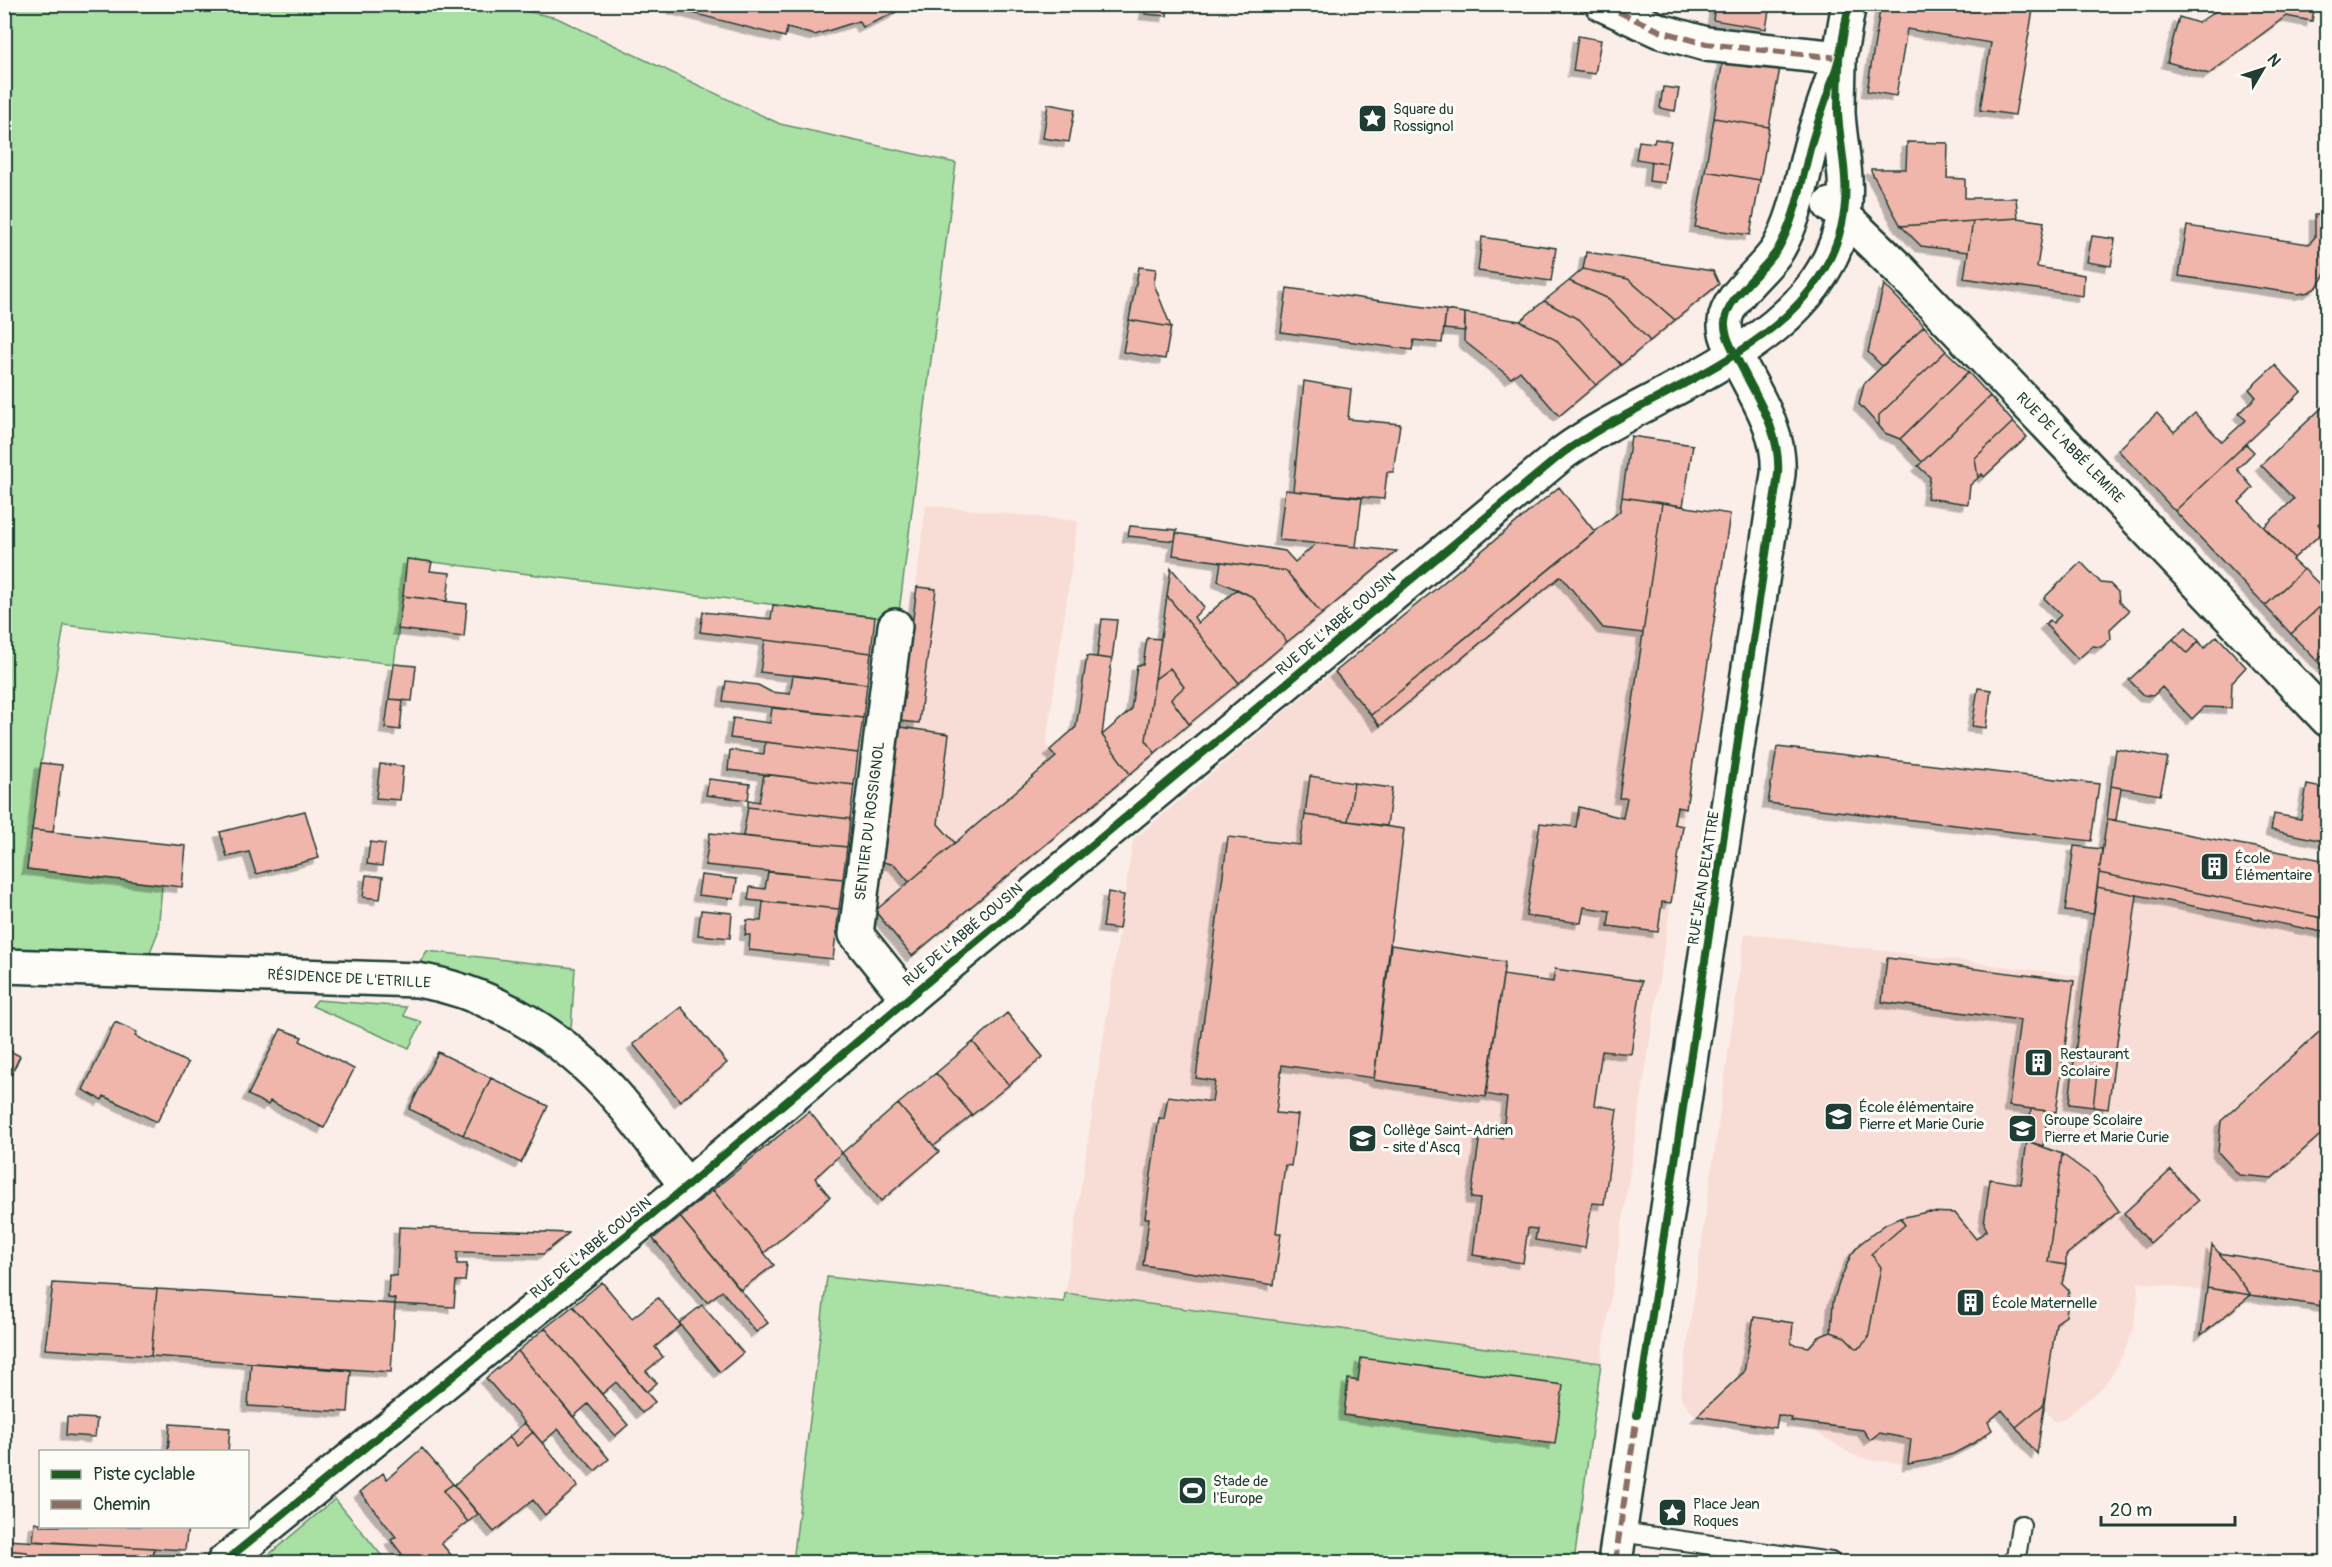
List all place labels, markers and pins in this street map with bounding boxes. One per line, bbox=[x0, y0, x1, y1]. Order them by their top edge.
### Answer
place label: Square du Rossignol bbox=[1393, 100, 1454, 136]
place icon: Square du Rossignol bbox=[1356, 102, 1388, 134]
place label: École Élémentaire bbox=[2235, 849, 2312, 885]
building icon: École Élémentaire bbox=[2198, 851, 2230, 883]
place label: Restaurant Scolaire bbox=[2060, 1045, 2130, 1081]
building icon: Restaurant Scolaire bbox=[2023, 1047, 2055, 1079]
place label: École élémentaire Pierre et Marie Curie bbox=[1859, 1098, 1984, 1134]
school or university icon: École élémentaire Pierre et Marie Curie bbox=[1822, 1100, 1854, 1132]
place label: Groupe Scolaire Pierre et Marie Curie bbox=[2044, 1111, 2169, 1147]
school or university icon: Groupe Scolaire Pierre et Marie Curie bbox=[2007, 1113, 2039, 1145]
place label: Collège Saint-Adrien - site d'Ascq bbox=[1383, 1121, 1513, 1157]
school or university icon: Collège Saint-Adrien - site d'Ascq bbox=[1346, 1123, 1378, 1155]
building icon: École Maternelle bbox=[1955, 1287, 1987, 1319]
place label: École Maternelle bbox=[1992, 1294, 2097, 1313]
place label: Stade de l'Europe bbox=[1213, 1472, 1268, 1508]
sports icon: Stade de l'Europe bbox=[1176, 1474, 1208, 1506]
place label: Place Jean Roques bbox=[1693, 1495, 1760, 1531]
place icon: Place Jean Roques bbox=[1656, 1497, 1688, 1529]

